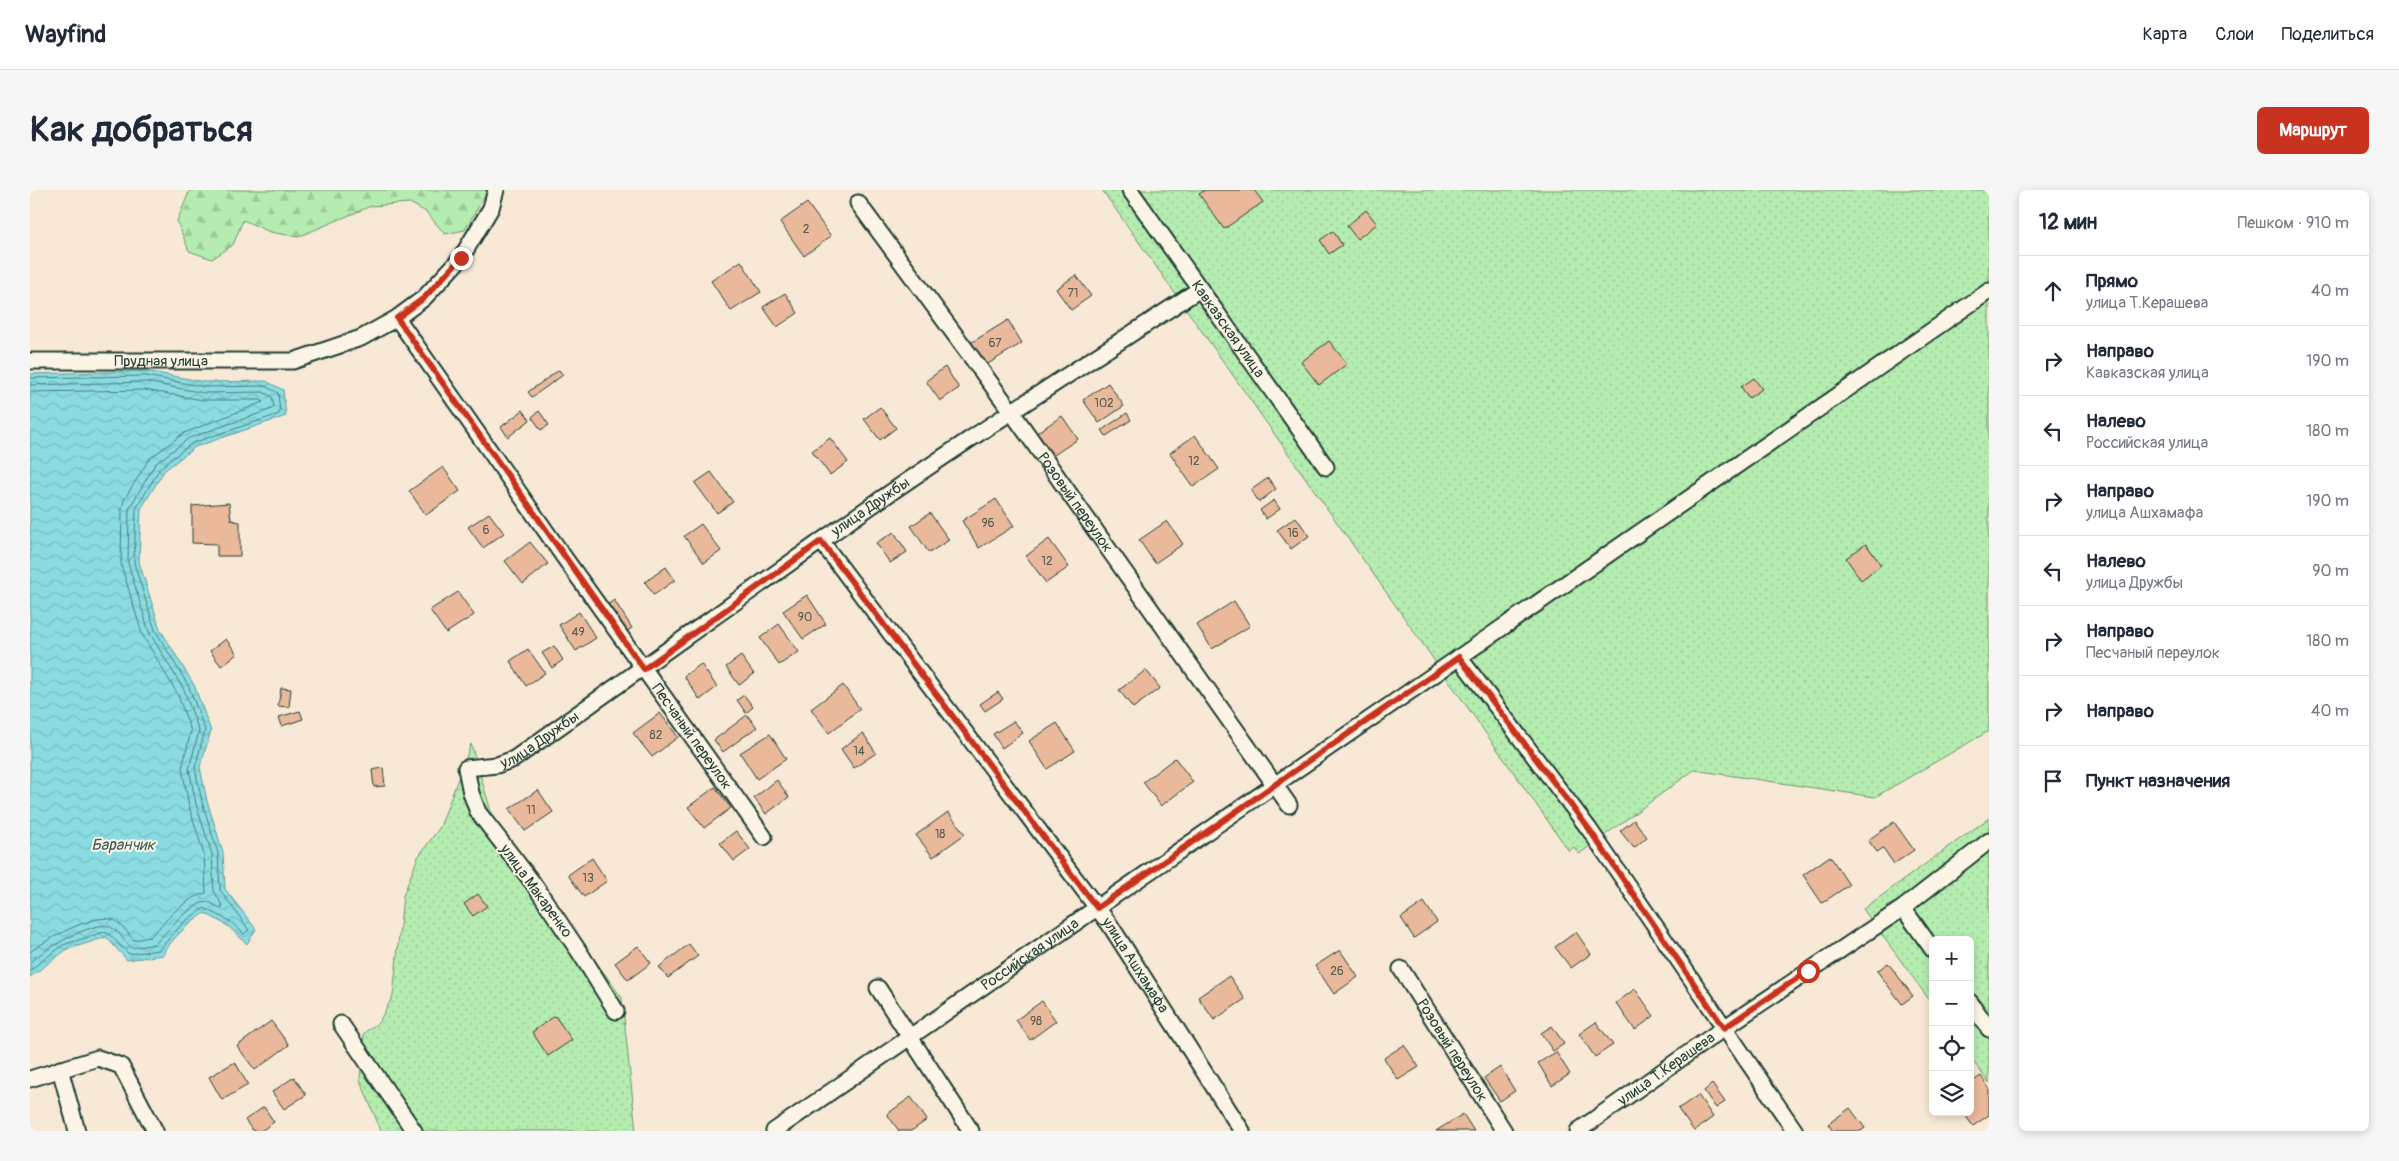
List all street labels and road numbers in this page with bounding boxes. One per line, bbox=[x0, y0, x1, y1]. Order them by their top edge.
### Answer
street label: Кавказcкая улица bbox=[1187, 276, 1269, 381]
street label: Прудная улица bbox=[114, 352, 208, 371]
street label: Розовый переулок bbox=[1034, 449, 1117, 556]
street label: улица Дружбы bbox=[827, 473, 913, 541]
street label: Песчаный переулок bbox=[648, 680, 737, 793]
street label: улица Дружбы bbox=[497, 707, 583, 773]
street label: улица Макаренко bbox=[495, 840, 576, 941]
street label: улица Ашхамафа bbox=[1097, 912, 1173, 1016]
street label: Российская улица bbox=[977, 914, 1082, 995]
street label: Розовый переулок bbox=[1413, 995, 1492, 1105]
street label: улица Т.Керашева bbox=[1613, 1028, 1719, 1110]

